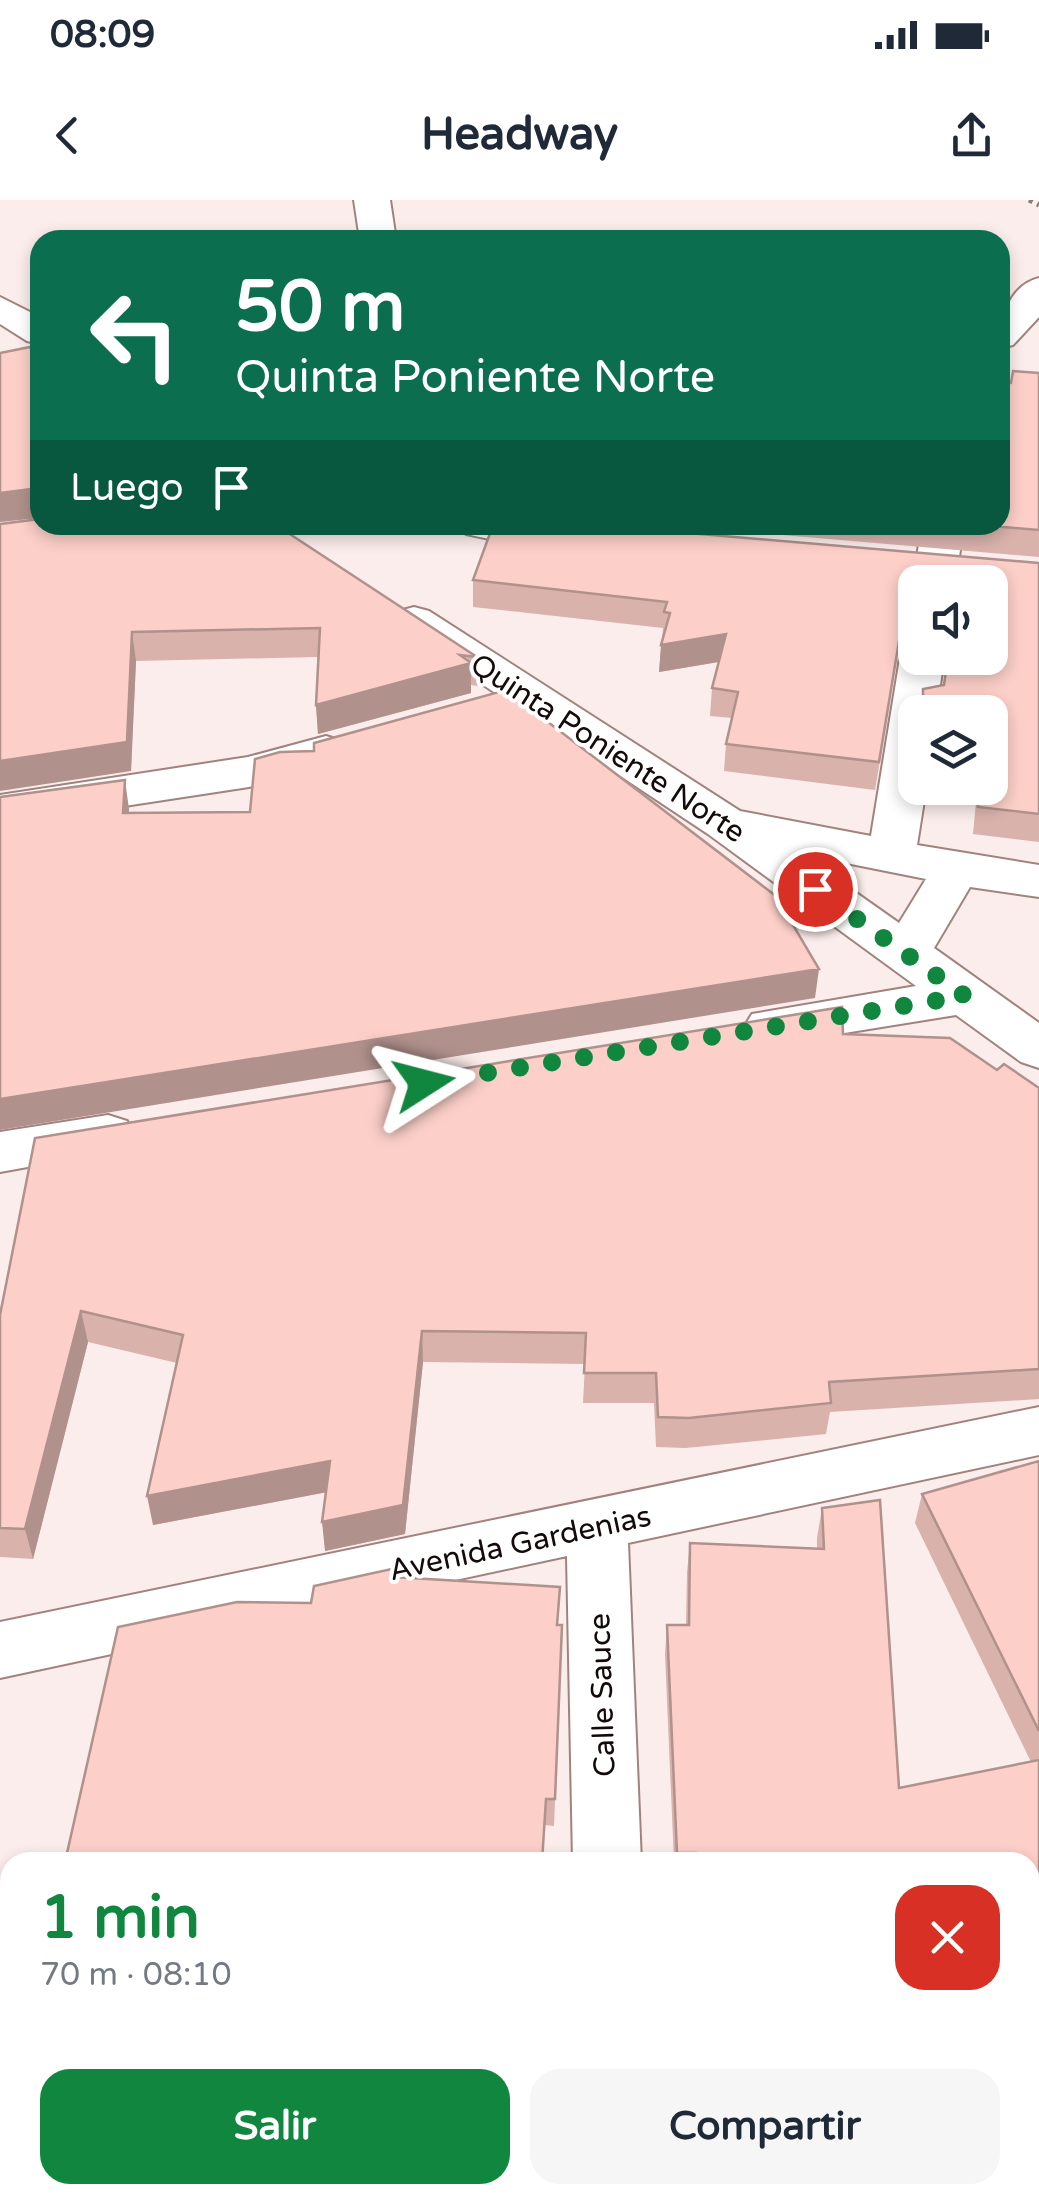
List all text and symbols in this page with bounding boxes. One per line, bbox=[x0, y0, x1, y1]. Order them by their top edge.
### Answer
text: 08:09 bbox=[50, 12, 155, 58]
icon: back bbox=[40, 108, 95, 163]
text: Headway bbox=[421, 108, 618, 162]
icon: share bbox=[944, 108, 999, 163]
text: 50 m bbox=[235, 266, 405, 350]
icon: left bbox=[70, 270, 200, 400]
text: Quinta Poniente Norte bbox=[235, 351, 715, 405]
icon: arrive bbox=[204, 460, 259, 515]
text: Luego bbox=[70, 465, 184, 511]
map controls bbox=[898, 565, 1008, 805]
button: sound bbox=[898, 565, 1008, 675]
street label: Quinta Poniente Norte bbox=[463, 646, 752, 851]
button: layers bbox=[898, 695, 1008, 805]
pin bbox=[773, 847, 858, 932]
icon: arrive bbox=[788, 862, 843, 917]
position arrow bbox=[372, 1031, 476, 1135]
street label: Avenida Gardenias bbox=[386, 1498, 654, 1589]
street label: Calle Sauce bbox=[581, 1612, 624, 1777]
text: 1 min bbox=[40, 1882, 200, 1954]
button: close bbox=[895, 1885, 1000, 1990]
text: 70 m · 08:10 bbox=[40, 1956, 232, 1994]
button: Salir bbox=[40, 2069, 510, 2184]
button: Compartir bbox=[530, 2069, 1000, 2184]

